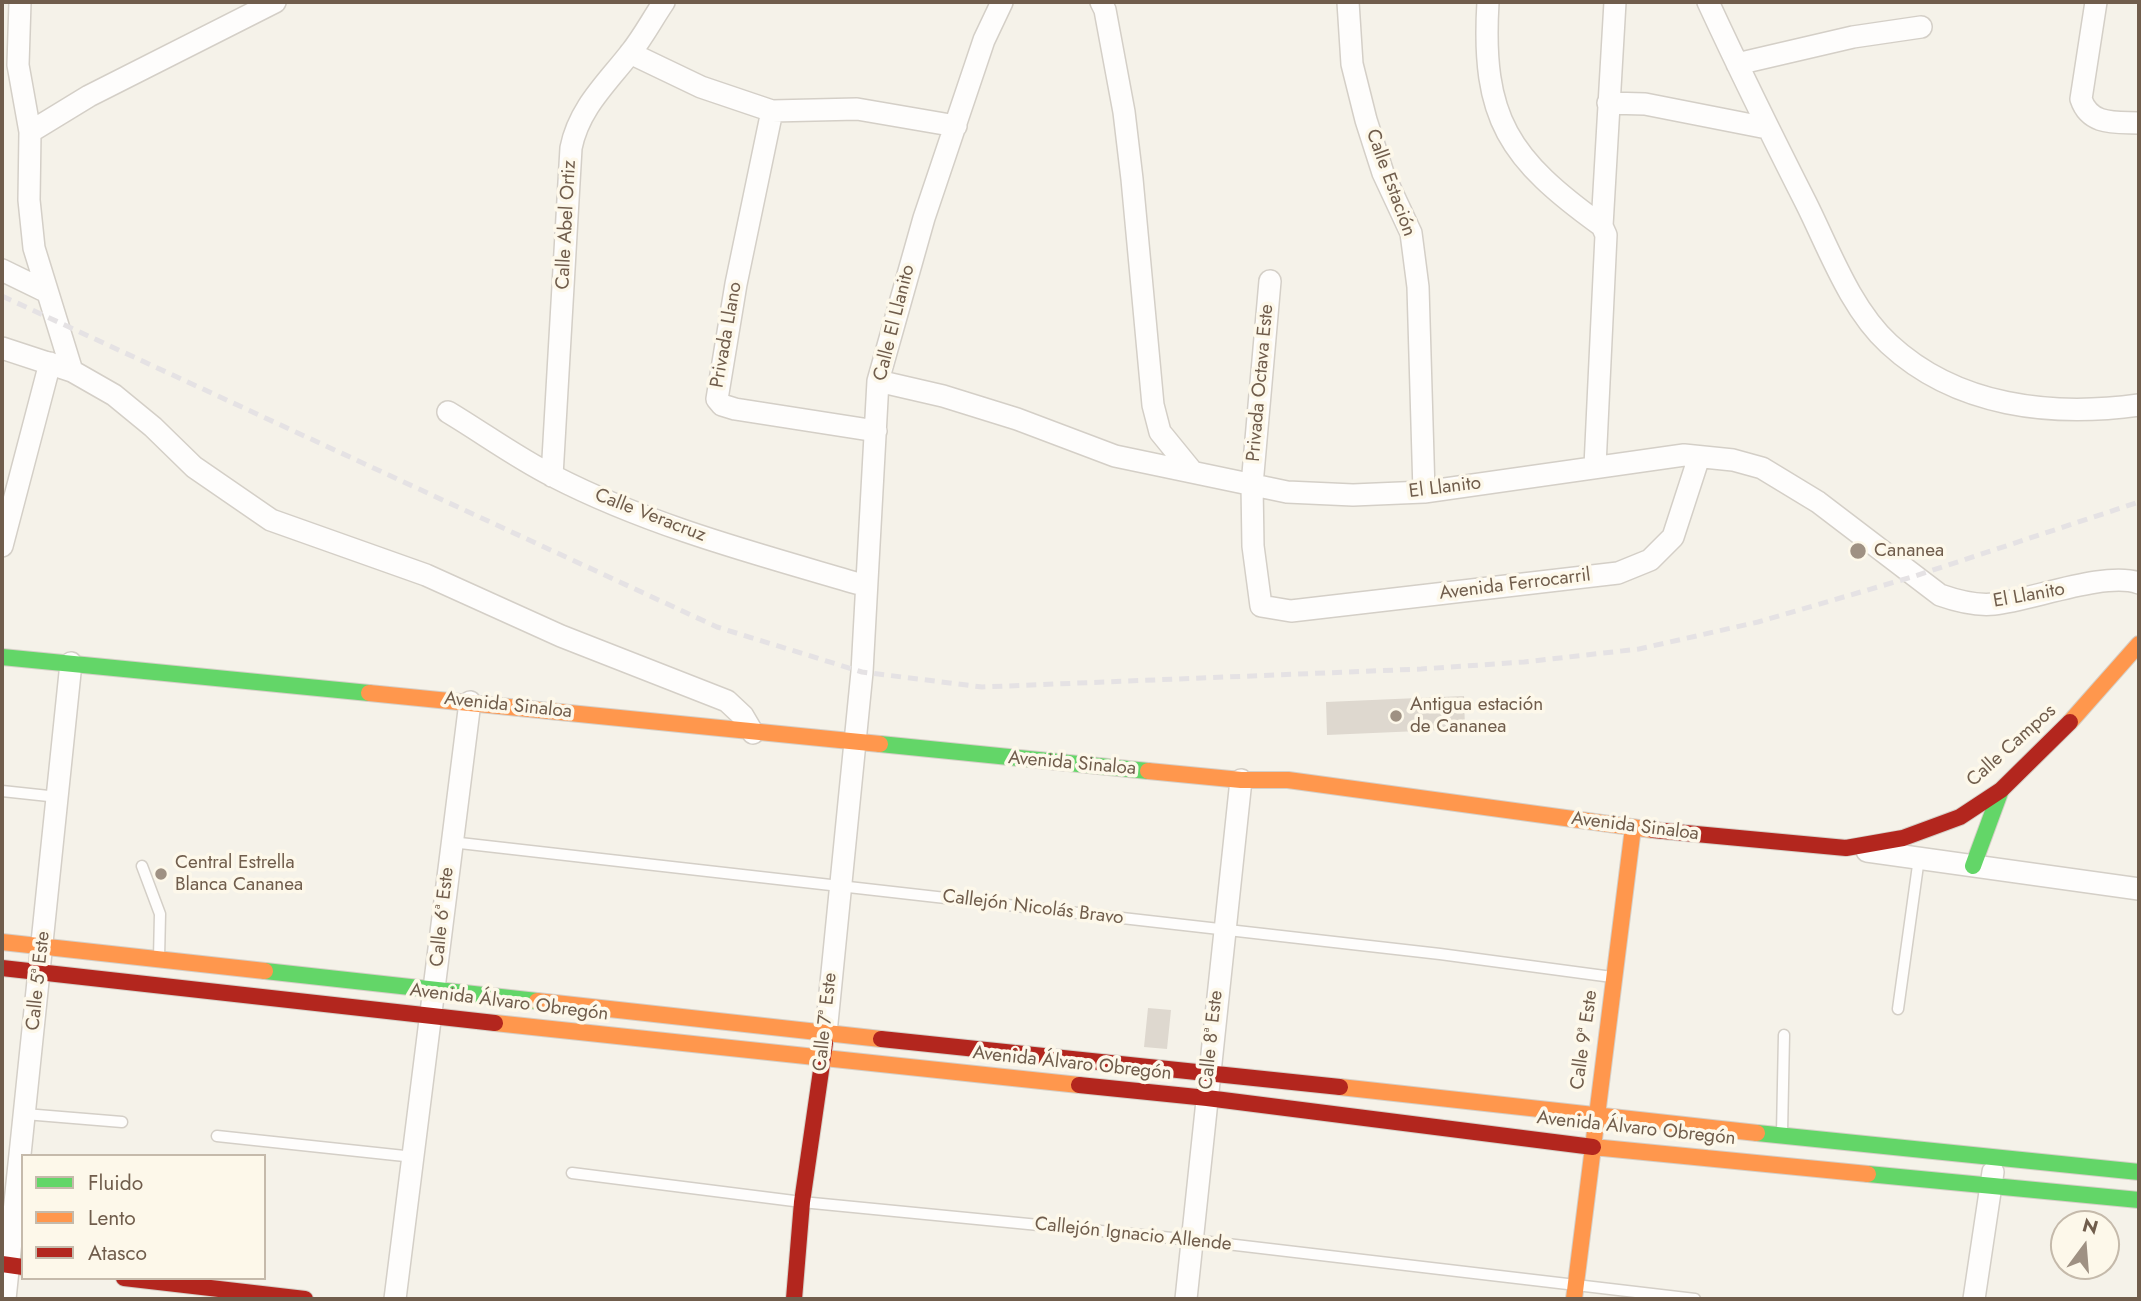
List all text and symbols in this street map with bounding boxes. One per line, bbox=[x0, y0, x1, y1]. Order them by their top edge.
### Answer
street label: Calle Estación bbox=[1360, 126, 1420, 240]
street label: Calle Abel Ortiz bbox=[552, 160, 582, 290]
street label: Calle El Llanito bbox=[870, 263, 920, 383]
street label: Privada Llano bbox=[706, 280, 748, 390]
street label: Privada Octava Este bbox=[1243, 303, 1279, 463]
street label: El Llanito bbox=[1408, 472, 1482, 504]
street label: Calle Veracruz bbox=[591, 484, 709, 548]
place label: Cananea bbox=[1874, 540, 1944, 562]
marker: Cananea bbox=[1848, 541, 1868, 561]
street label: Avenida Ferrocarril bbox=[1438, 564, 1592, 606]
street label: El Llanito bbox=[1991, 578, 2067, 614]
street label: Avenida Sinaloa bbox=[443, 688, 573, 724]
place label: Antigua estación de Cananea bbox=[1410, 694, 1543, 738]
street label: Calle Campos bbox=[1963, 700, 2061, 792]
marker: Antigua estación de Cananea bbox=[1388, 708, 1404, 724]
street label: Avenida Sinaloa bbox=[1007, 747, 1137, 781]
street label: Avenida Sinaloa bbox=[1570, 808, 1700, 846]
place label: Central Estrella Blanca Cananea bbox=[175, 852, 303, 896]
marker: Central Estrella Blanca Cananea bbox=[153, 866, 169, 882]
street label: Calle 6ª Este bbox=[426, 866, 460, 968]
street label: Callejón Nicolás Bravo bbox=[941, 886, 1125, 930]
street label: Calle 5ª Este bbox=[22, 930, 56, 1032]
street label: Calle 7ª Este bbox=[809, 972, 843, 1072]
street label: Avenida Álvaro Obregón bbox=[408, 980, 610, 1026]
street label: Calle 8ª Este bbox=[1195, 989, 1229, 1091]
street label: Calle 9ª Este bbox=[1567, 989, 1603, 1091]
street label: Avenida Álvaro Obregón bbox=[971, 1042, 1173, 1086]
street label: Avenida Álvaro Obregón bbox=[1535, 1107, 1737, 1151]
legend bbox=[21, 1154, 266, 1280]
text: Fluido bbox=[88, 1168, 143, 1198]
text: Lento bbox=[88, 1203, 136, 1233]
north arrow bbox=[2050, 1210, 2120, 1280]
text: N bbox=[2079, 1211, 2101, 1241]
street label: Callejón Ignacio Allende bbox=[1033, 1213, 1233, 1257]
text: Atasco bbox=[88, 1238, 147, 1268]

